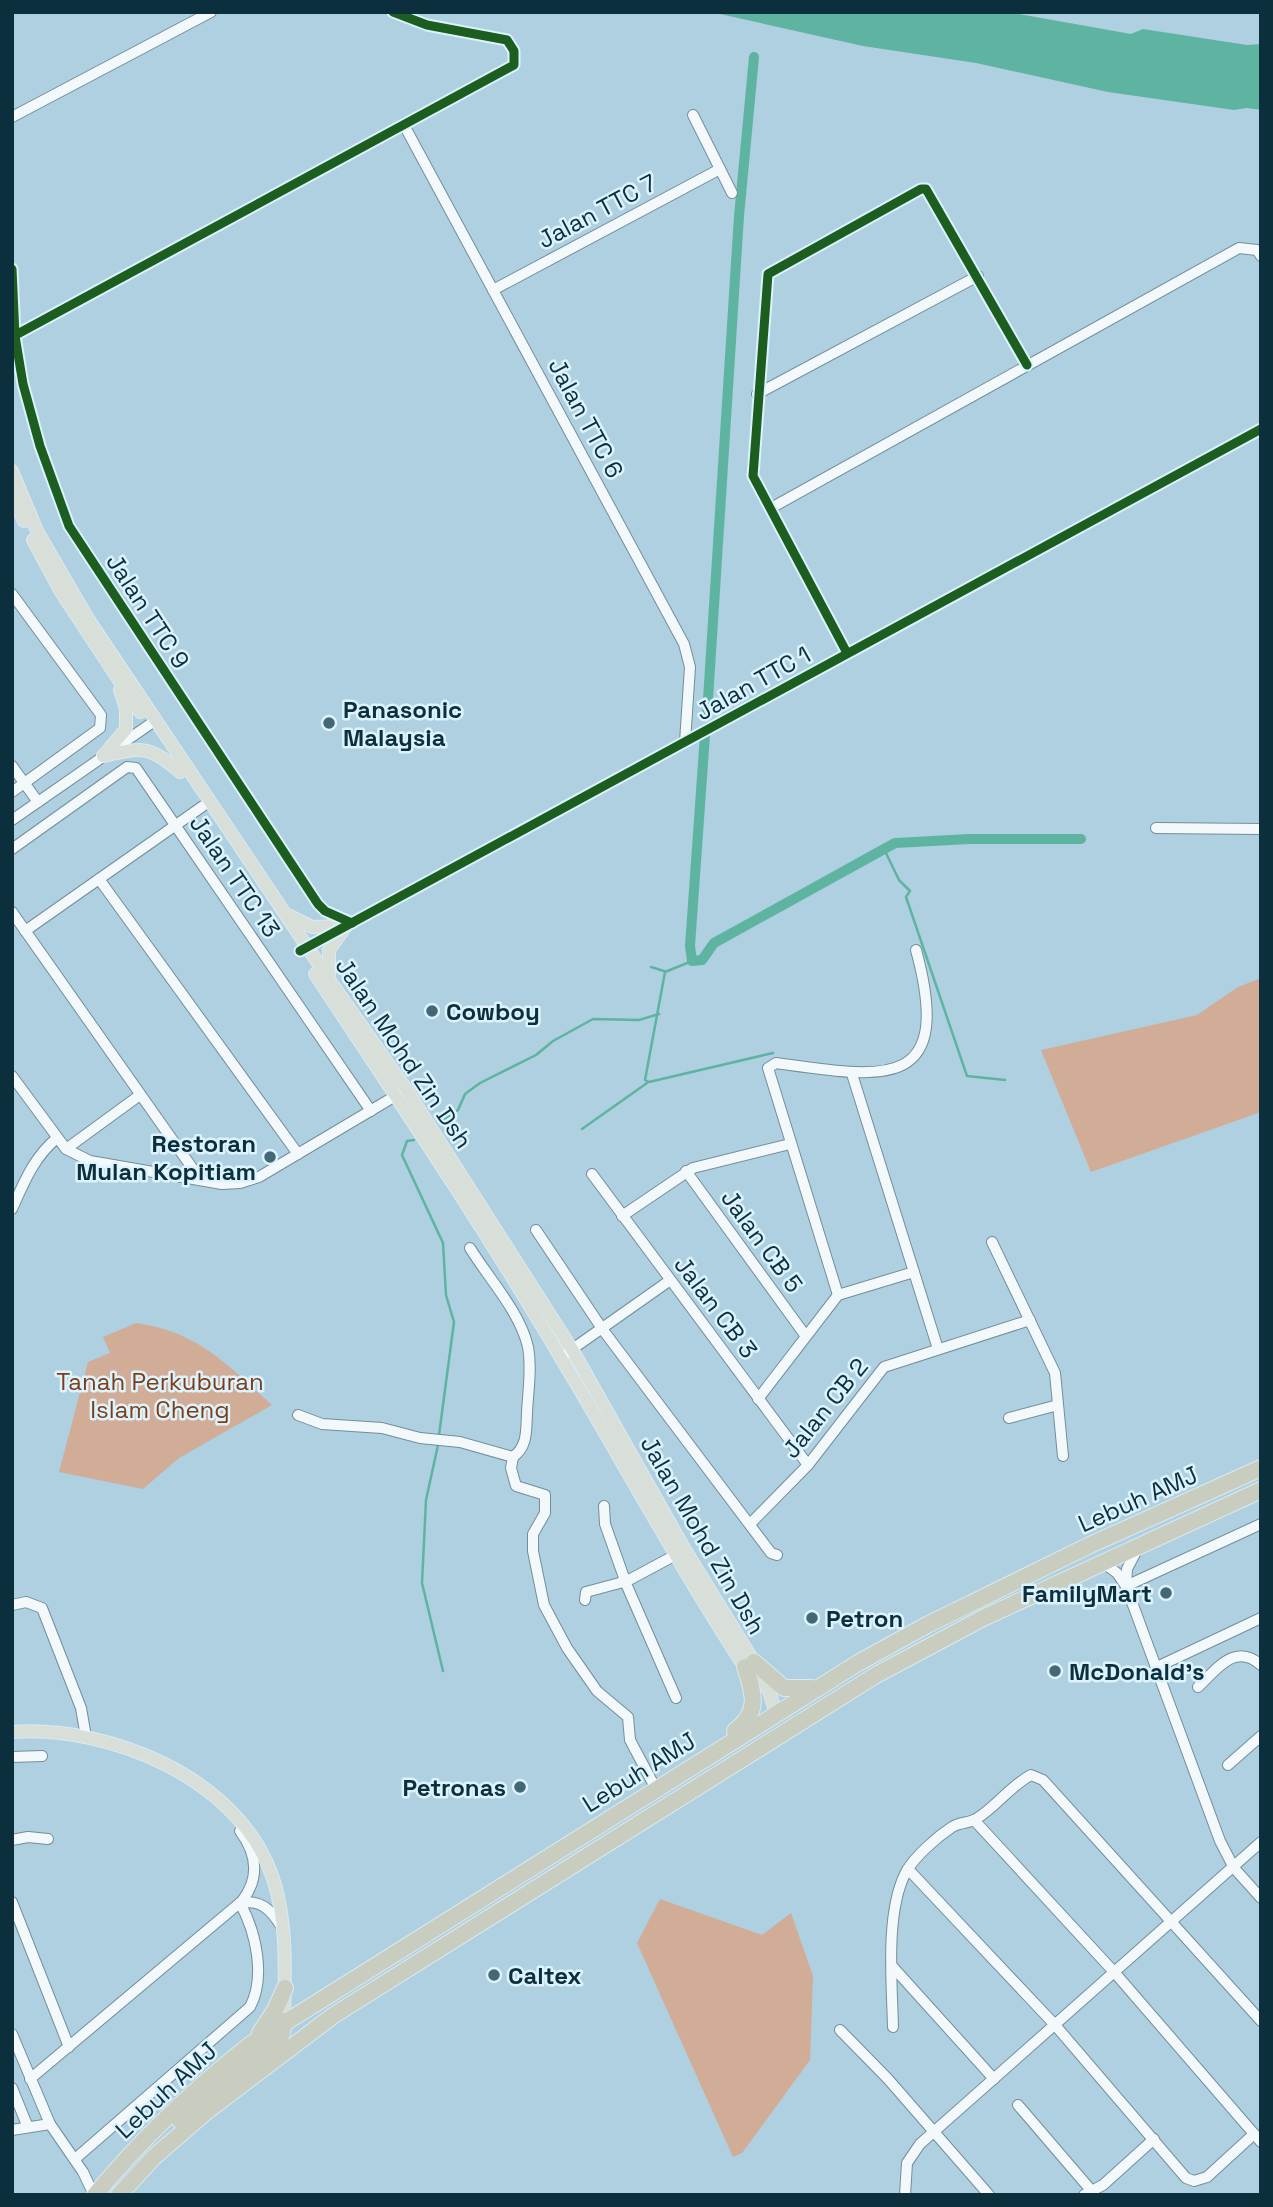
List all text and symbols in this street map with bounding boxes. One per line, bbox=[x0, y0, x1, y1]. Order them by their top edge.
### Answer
street label: Jalan TTC 7 bbox=[532, 167, 662, 255]
street label: Jalan TTC 6 bbox=[542, 353, 630, 483]
street label: Jalan TTC 9 bbox=[99, 548, 197, 674]
street label: Jalan TTC 1 bbox=[690, 639, 816, 727]
place label: Panasonic Malaysia bbox=[343, 694, 462, 753]
marker: Panasonic Malaysia bbox=[321, 715, 337, 731]
street label: Jalan TTC 13 bbox=[183, 809, 287, 943]
street label: Jalan Mohd Zin Dsh bbox=[329, 952, 479, 1154]
place label: Cowboy bbox=[446, 996, 540, 1027]
marker: Cowboy bbox=[424, 1003, 440, 1019]
place label: Restoran Mulan Kopitiam bbox=[76, 1128, 256, 1187]
marker: Restoran Mulan Kopitiam bbox=[262, 1149, 278, 1165]
street label: Jalan CB 5 bbox=[714, 1183, 810, 1299]
street label: Jalan CB 3 bbox=[668, 1250, 764, 1364]
street label: Jalan CB 2 bbox=[775, 1352, 875, 1464]
park label: Tanah Perkuburan Islam Cheng bbox=[56, 1366, 264, 1425]
street label: Jalan Mohd Zin Dsh bbox=[634, 1430, 772, 1640]
street label: Lebuh AMJ bbox=[1073, 1459, 1203, 1539]
place label: FamilyMart bbox=[1022, 1578, 1152, 1609]
marker: FamilyMart bbox=[1158, 1585, 1174, 1601]
place label: Petron bbox=[826, 1603, 903, 1634]
marker: Petron bbox=[804, 1610, 820, 1626]
place label: McDonald's bbox=[1069, 1656, 1205, 1687]
marker: McDonald's bbox=[1047, 1663, 1063, 1679]
street label: Lebuh AMJ bbox=[576, 1725, 702, 1819]
place label: Petronas bbox=[402, 1772, 506, 1803]
marker: Petronas bbox=[512, 1779, 528, 1795]
place label: Caltex bbox=[508, 1960, 582, 1991]
marker: Caltex bbox=[486, 1967, 502, 1983]
street label: Lebuh AMJ bbox=[109, 2035, 223, 2145]

